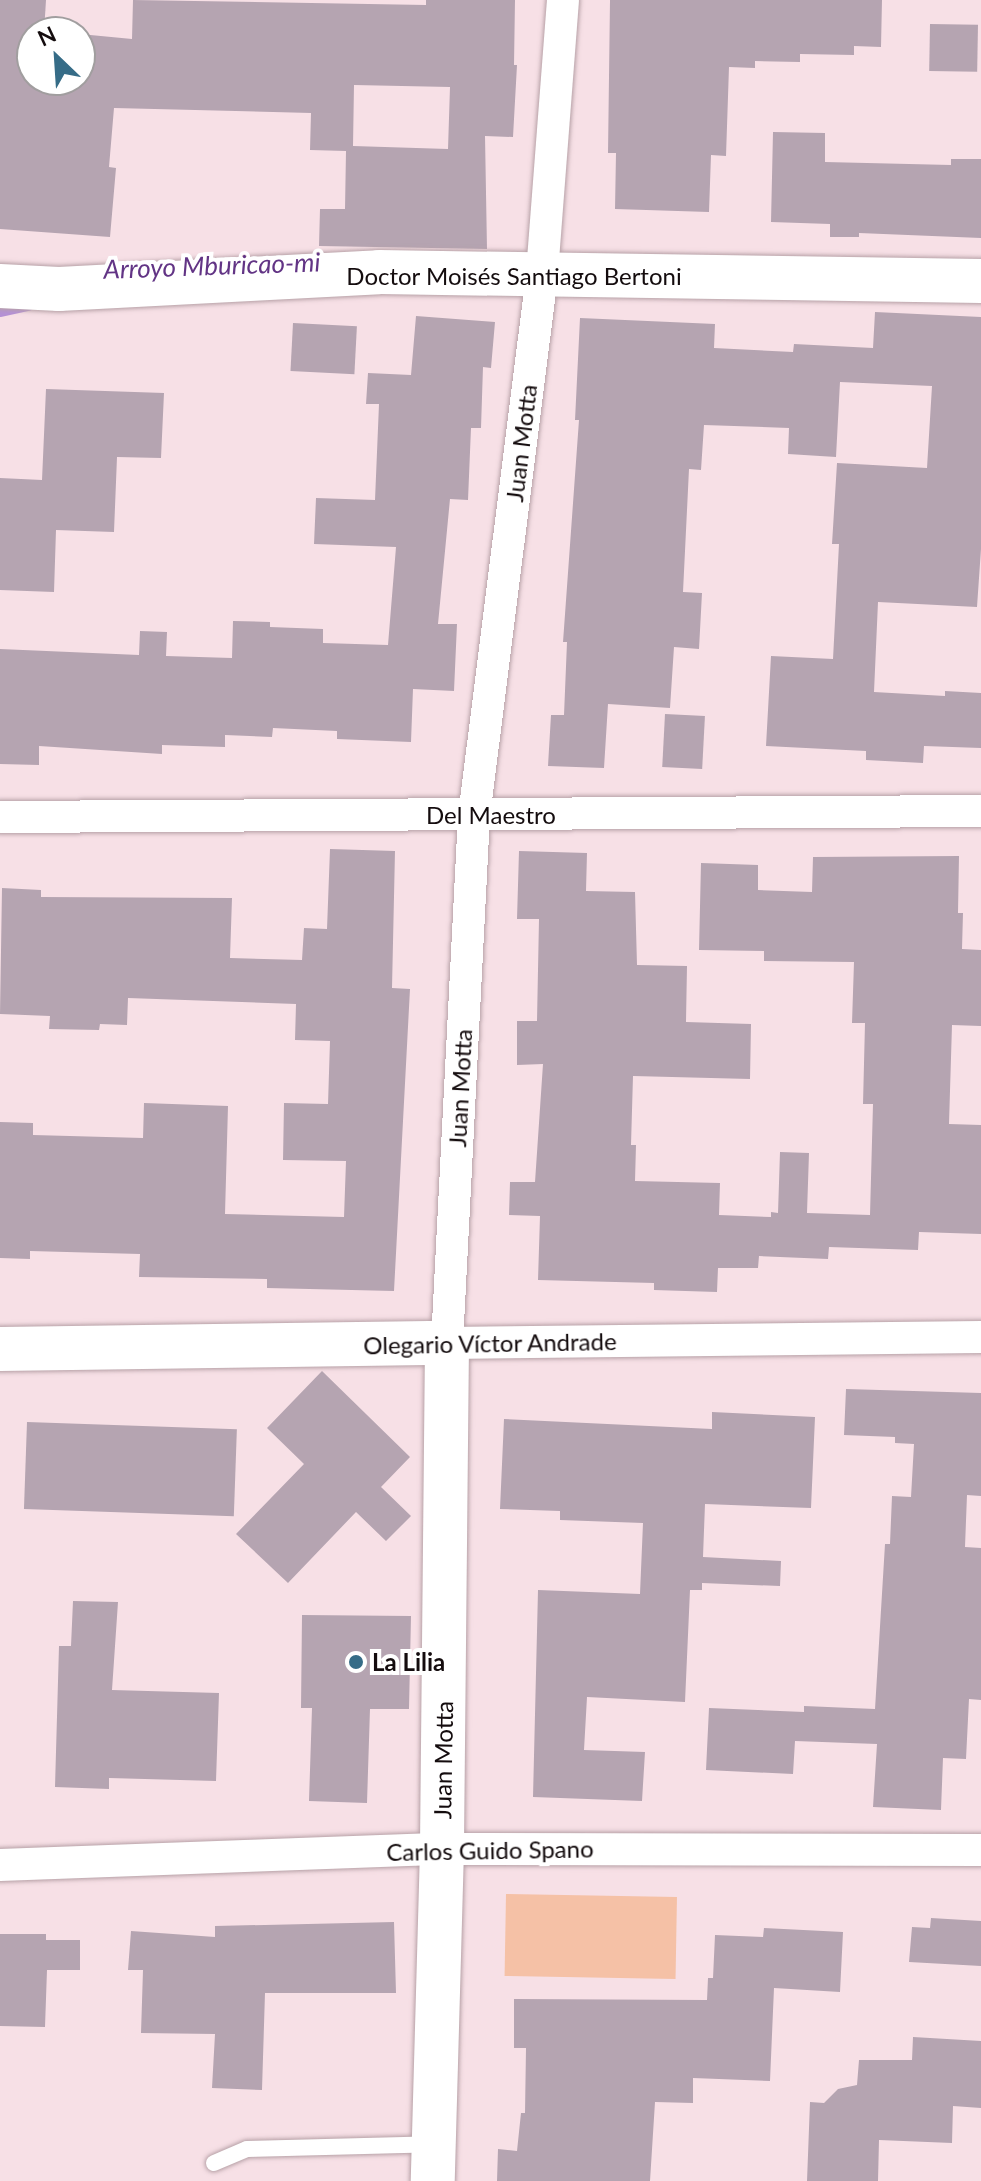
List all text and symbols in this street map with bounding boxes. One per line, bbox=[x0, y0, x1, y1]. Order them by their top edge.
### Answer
north arrow bbox=[16, 16, 96, 96]
text: N bbox=[33, 20, 60, 51]
water label: Arroyo Mburicao-mi bbox=[103, 247, 321, 285]
street label: Doctor Moisés Santiago Bertoni bbox=[346, 262, 682, 290]
street label: Juan Motta bbox=[500, 383, 542, 503]
street label: Del Maestro bbox=[426, 801, 556, 829]
street label: Juan Motta bbox=[443, 1028, 477, 1148]
street label: Olegario Víctor Andrade bbox=[362, 1326, 618, 1360]
place label: La Lilia bbox=[372, 1648, 445, 1676]
marker: La Lilia bbox=[347, 1653, 365, 1671]
street label: Juan Motta bbox=[428, 1701, 458, 1819]
street label: Carlos Guido Spano bbox=[386, 1834, 594, 1866]

